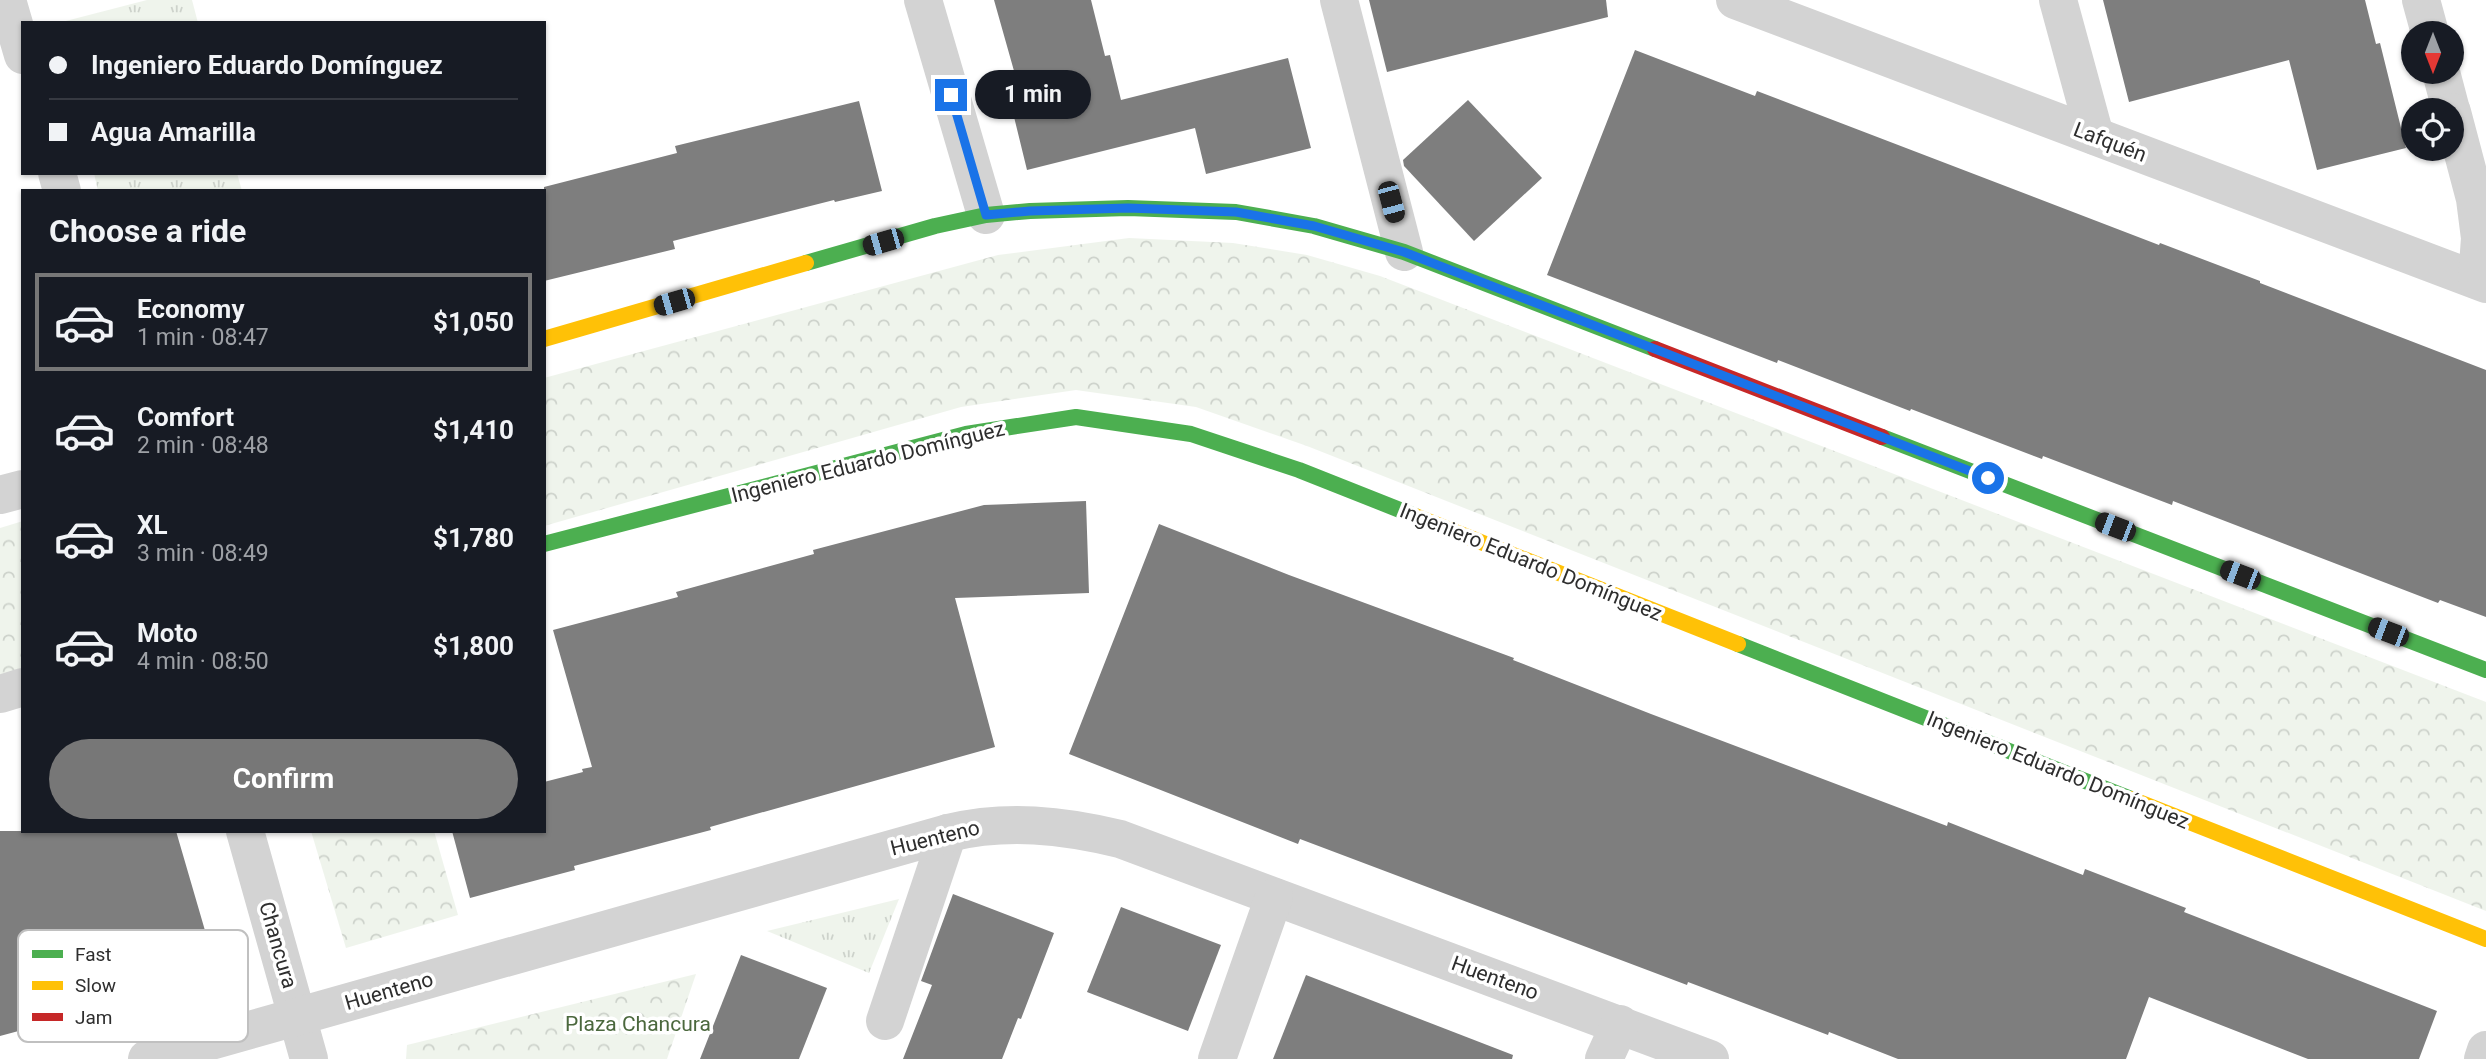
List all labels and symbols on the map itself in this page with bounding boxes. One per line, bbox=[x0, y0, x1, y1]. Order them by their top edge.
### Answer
north arrow bbox=[2401, 21, 2464, 84]
callout: 1 min bbox=[976, 70, 1091, 119]
route end bbox=[935, 79, 967, 111]
street label: Lafquén bbox=[2070, 117, 2150, 167]
car bbox=[1376, 179, 1407, 225]
car bbox=[860, 226, 907, 258]
car bbox=[651, 286, 698, 318]
street label: Ingeniero Eduardo Domínguez bbox=[729, 416, 1007, 508]
route start bbox=[1972, 462, 2004, 494]
street label: Ingeniero Eduardo Domínguez bbox=[1396, 498, 1666, 626]
car bbox=[2092, 510, 2139, 544]
car bbox=[2217, 558, 2264, 592]
car bbox=[2365, 615, 2412, 649]
street label: Ingeniero Eduardo Domínguez bbox=[1923, 706, 2193, 834]
street label: Huenteno bbox=[888, 815, 982, 861]
street label: Chancura bbox=[254, 899, 302, 991]
legend bbox=[18, 930, 248, 1042]
text: Fast bbox=[75, 943, 112, 966]
street label: Huenteno bbox=[1448, 951, 1542, 1005]
street label: Huenteno bbox=[342, 967, 436, 1015]
text: Slow bbox=[75, 974, 116, 997]
text: Jam bbox=[75, 1006, 112, 1029]
park label: Plaza Chancura bbox=[565, 1012, 711, 1036]

